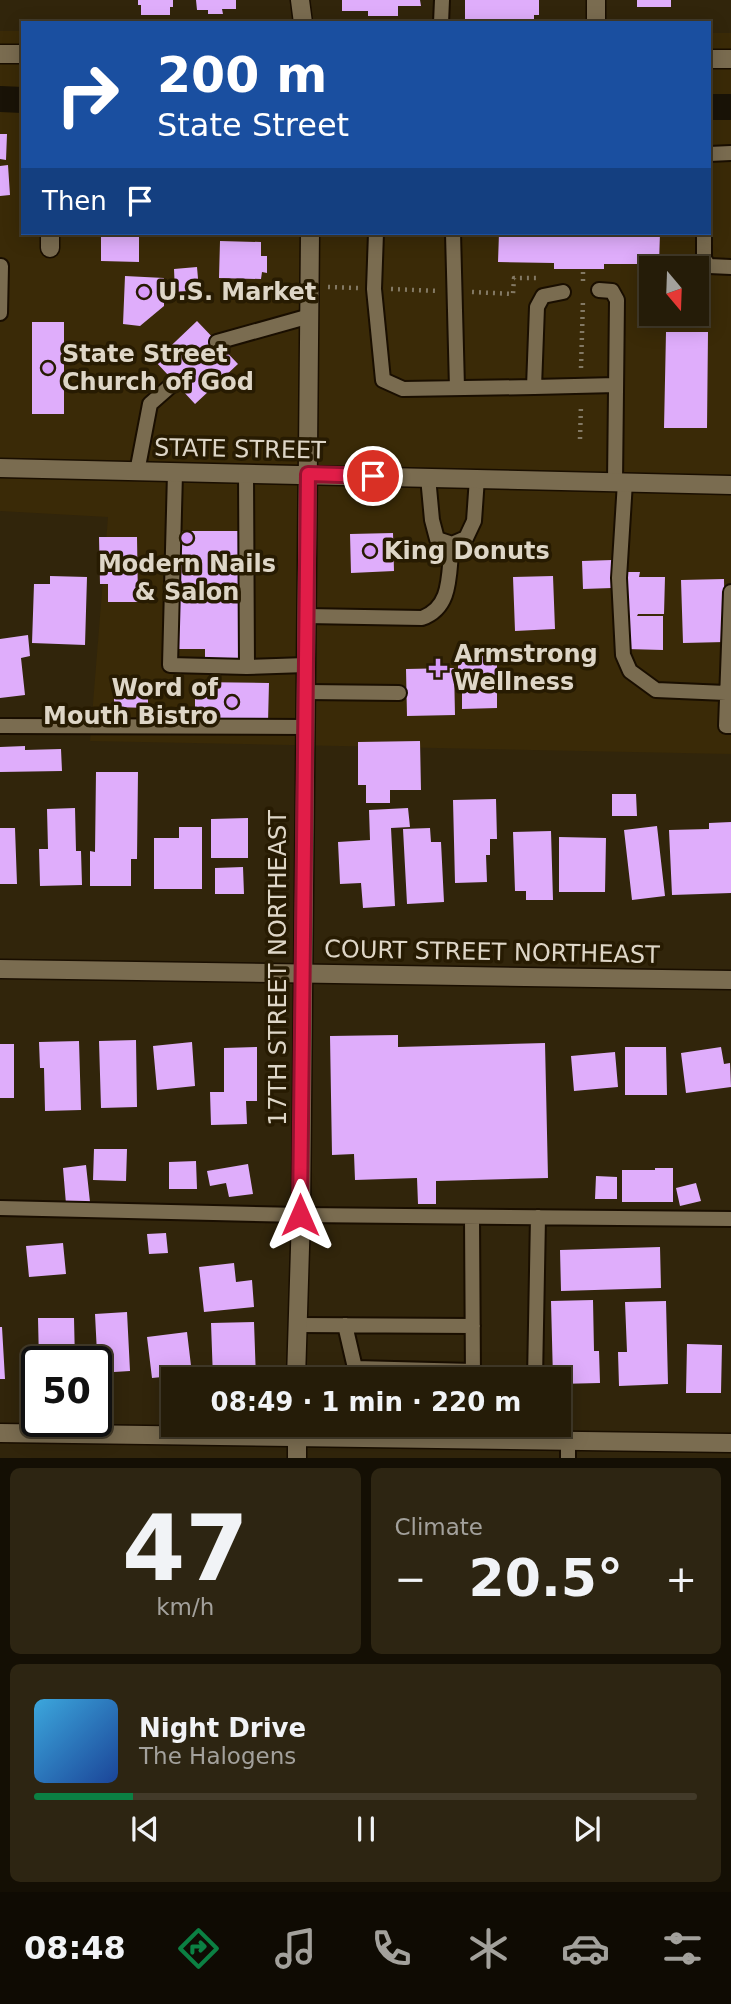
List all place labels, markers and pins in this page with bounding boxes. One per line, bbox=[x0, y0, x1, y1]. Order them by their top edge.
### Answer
place label: U.S. Market bbox=[158, 278, 316, 306]
marker: U.S. Market bbox=[136, 284, 152, 300]
place label: State Street Church of God bbox=[62, 340, 254, 396]
marker: State Street Church of God bbox=[40, 360, 56, 376]
pin bbox=[343, 446, 403, 506]
marker: Modern Nails & Salon bbox=[179, 530, 195, 546]
place label: King Donuts bbox=[384, 537, 550, 565]
marker: King Donuts bbox=[362, 543, 378, 559]
place label: Modern Nails & Salon bbox=[98, 550, 276, 606]
place label: Armstrong Wellness bbox=[454, 640, 598, 696]
marker: Armstrong Wellness bbox=[428, 658, 448, 678]
place label: Word of Mouth Bistro bbox=[43, 674, 219, 730]
marker: Word of Mouth Bistro bbox=[224, 694, 240, 710]

